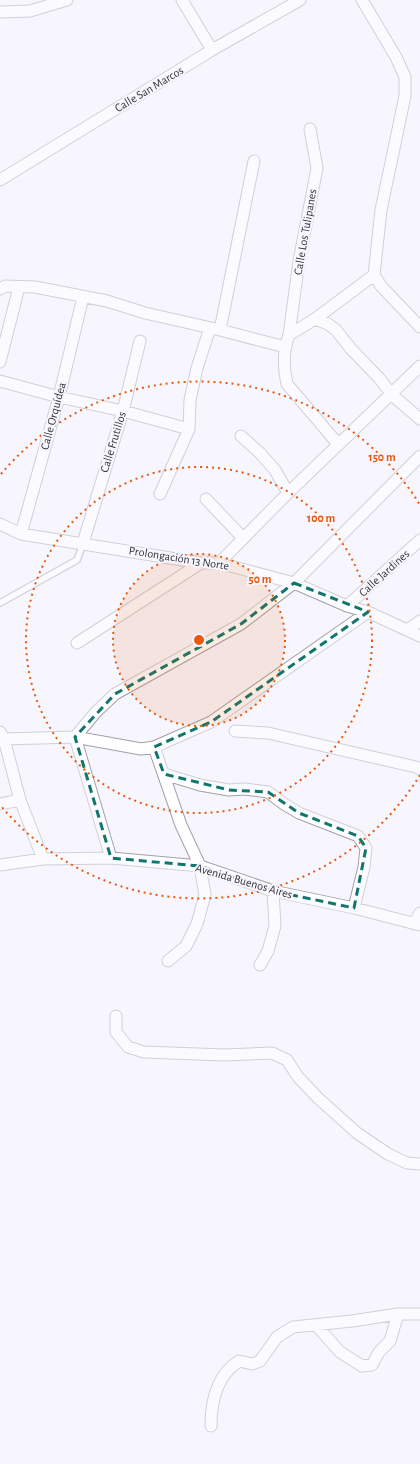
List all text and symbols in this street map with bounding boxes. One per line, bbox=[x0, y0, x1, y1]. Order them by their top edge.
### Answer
street label: Calle San Marcos bbox=[113, 64, 185, 114]
street label: Calle Los Tulipanes bbox=[292, 188, 318, 276]
street label: Calle Orquídea bbox=[38, 381, 68, 451]
street label: Calle Frutillos bbox=[98, 410, 128, 474]
text: 150 m bbox=[368, 451, 396, 463]
text: 100 m bbox=[307, 512, 335, 524]
street label: Prolongación 13 Norte bbox=[128, 544, 230, 572]
street label: Calle Jardines bbox=[356, 547, 412, 599]
text: 50 m bbox=[249, 573, 272, 585]
centre of rings bbox=[192, 633, 206, 647]
street label: Avenida Buenos Aires bbox=[194, 861, 294, 901]

